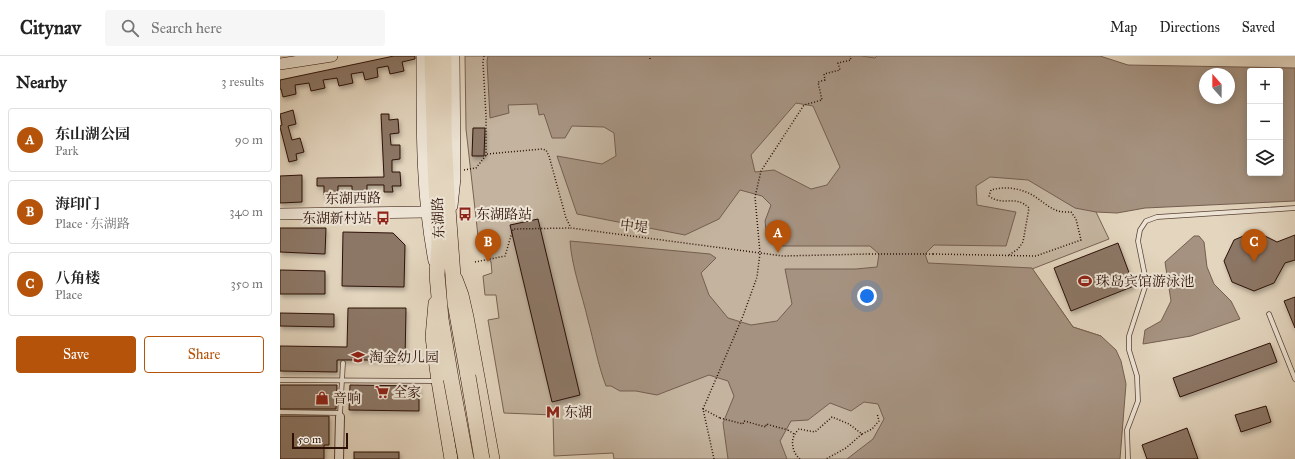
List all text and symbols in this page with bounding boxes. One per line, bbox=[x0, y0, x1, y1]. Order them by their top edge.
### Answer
search box bbox=[105, 10, 385, 46]
text: Citynav bbox=[20, 16, 81, 39]
icon: search bbox=[119, 17, 141, 39]
text: Search here bbox=[151, 19, 222, 37]
text: Map bbox=[1110, 19, 1137, 36]
text: Directions bbox=[1159, 19, 1220, 36]
text: Saved bbox=[1242, 19, 1275, 36]
north arrow bbox=[1199, 68, 1235, 104]
map controls bbox=[1247, 68, 1283, 176]
button: + bbox=[1247, 68, 1283, 104]
text: Nearby bbox=[16, 72, 67, 93]
text: 3 results bbox=[221, 74, 264, 90]
button: − bbox=[1247, 104, 1283, 140]
text: 东山湖公园 bbox=[55, 125, 130, 143]
text: A bbox=[26, 132, 34, 148]
text: 90 m bbox=[235, 132, 263, 148]
button: layers bbox=[1247, 140, 1283, 176]
text: Park bbox=[55, 143, 79, 159]
street label: 东湖西路 bbox=[325, 190, 381, 207]
text: 海印门 bbox=[55, 195, 100, 213]
street label: 东湖路 bbox=[429, 197, 448, 239]
text: B bbox=[26, 204, 34, 220]
text: 340 m bbox=[229, 204, 263, 220]
bus stop icon: 东湖路站 bbox=[457, 206, 473, 222]
place label: 东湖路站 bbox=[476, 206, 532, 223]
place label: 东湖新村站 bbox=[302, 210, 372, 227]
bus stop icon: 东湖新村站 bbox=[375, 210, 391, 226]
text: Place · 东湖路 bbox=[55, 216, 130, 232]
street label: 中堤 bbox=[619, 216, 649, 237]
pin: A bbox=[765, 220, 791, 253]
pin: B bbox=[475, 229, 501, 262]
pin: C bbox=[1241, 229, 1267, 262]
text: 八角楼 bbox=[55, 269, 100, 287]
sports icon: 珠岛宾馆游泳池 bbox=[1077, 273, 1093, 289]
place label: 珠岛宾馆游泳池 bbox=[1096, 273, 1194, 290]
text: C bbox=[26, 276, 34, 292]
text: 350 m bbox=[230, 276, 263, 292]
your location bbox=[857, 286, 877, 306]
text: Place bbox=[55, 287, 82, 303]
button: Save bbox=[16, 336, 136, 373]
button: Share bbox=[144, 336, 264, 373]
school or university icon: 淘金幼儿园 bbox=[350, 349, 366, 365]
place label: 淘金幼儿园 bbox=[369, 349, 439, 366]
supermarket icon: 全家 bbox=[374, 384, 390, 400]
place label: 全家 bbox=[393, 384, 421, 401]
shop icon: 音响 bbox=[314, 390, 330, 406]
place label: 音响 bbox=[333, 390, 361, 407]
metro station icon: 东湖 bbox=[545, 404, 561, 420]
place label: 东湖 bbox=[564, 404, 592, 421]
scale bar bbox=[292, 431, 348, 450]
text: 50 m bbox=[298, 433, 321, 446]

